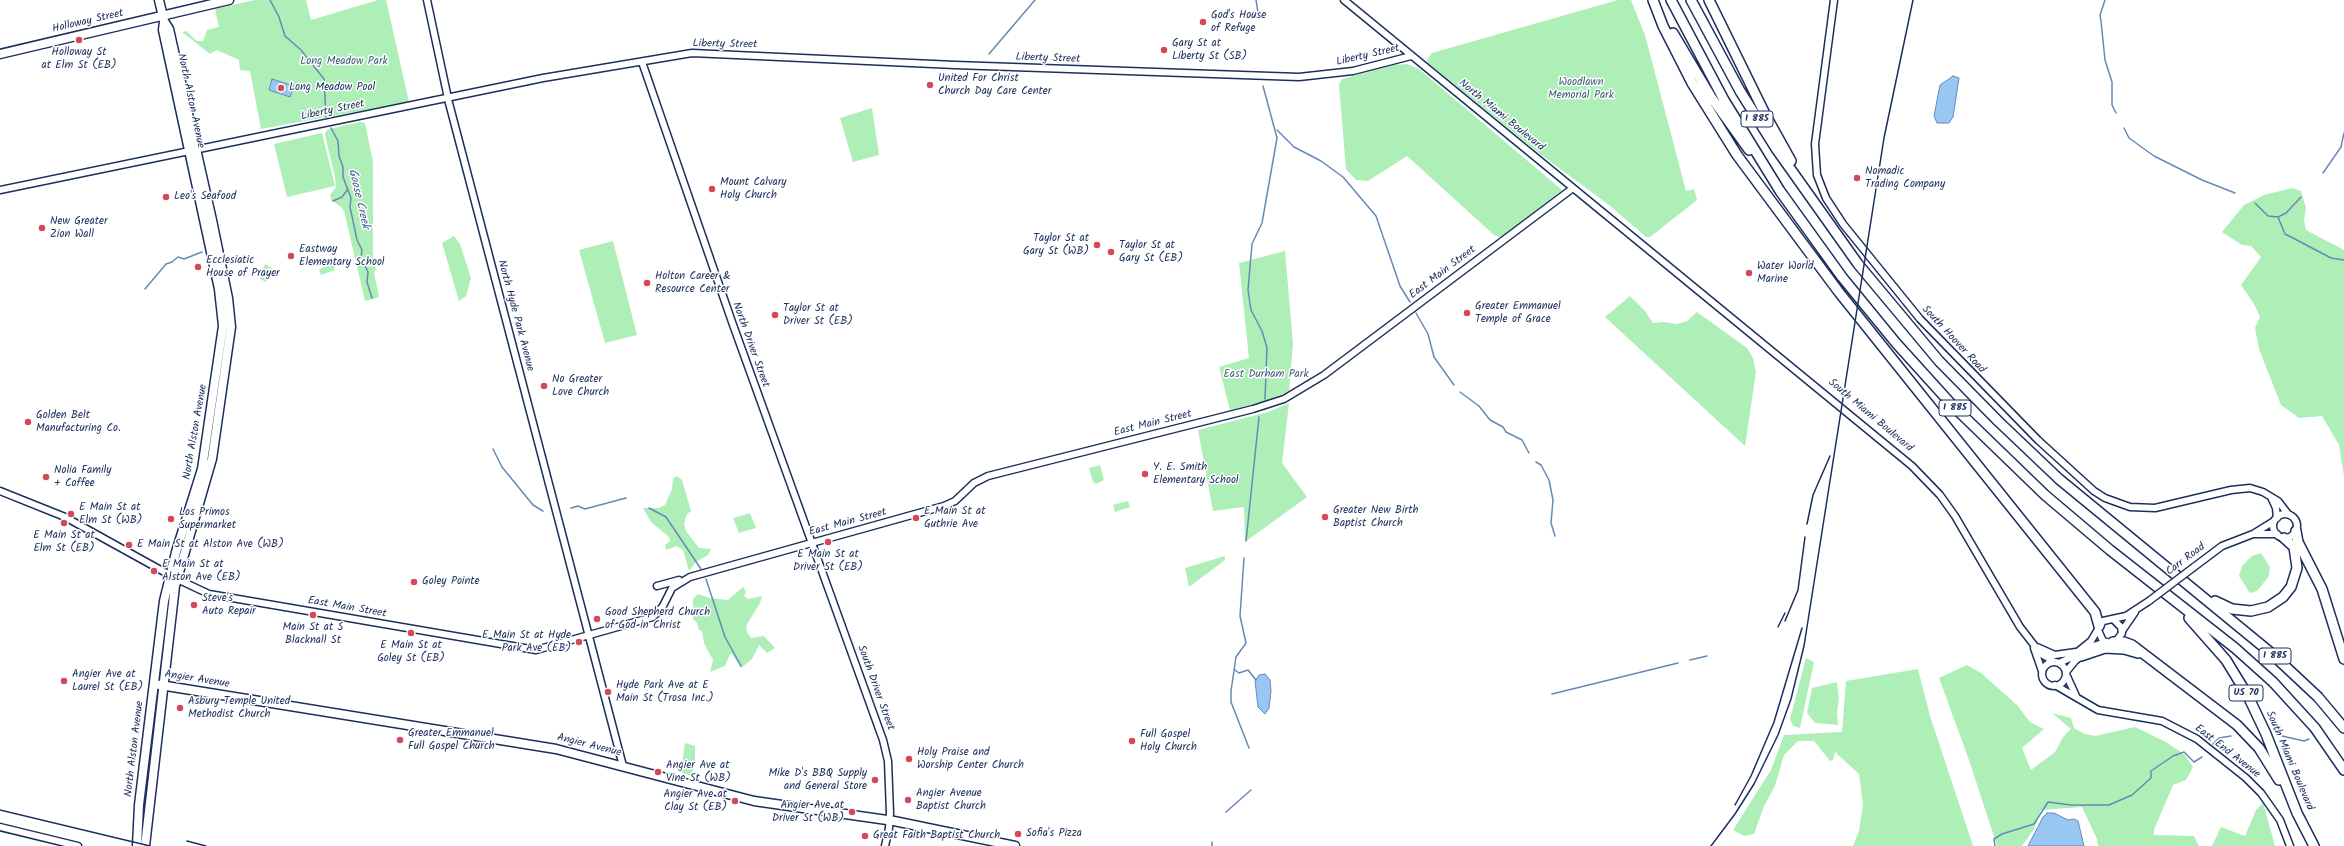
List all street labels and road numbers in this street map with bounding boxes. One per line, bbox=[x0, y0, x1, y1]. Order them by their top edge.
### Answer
street label: Holloway Street bbox=[51, 7, 125, 37]
street label: Liberty Street bbox=[693, 38, 757, 52]
street label: Liberty Street bbox=[1335, 42, 1401, 70]
street label: Liberty Street bbox=[1015, 51, 1081, 67]
street label: North Alston Avenue bbox=[174, 52, 206, 150]
street label: North Miami Boulevard bbox=[1455, 77, 1547, 155]
street label: Liberty Street bbox=[300, 98, 366, 124]
road number: I 885 bbox=[1741, 111, 1773, 127]
street label: East Main Street bbox=[1407, 244, 1479, 302]
street label: North Hyde Park Avenue bbox=[494, 259, 536, 373]
street label: North Driver Street bbox=[728, 301, 772, 389]
street label: South Hoover Road bbox=[1918, 303, 1988, 377]
street label: South Miami Boulevard bbox=[1825, 377, 1915, 455]
street label: North Alston Avenue bbox=[181, 383, 211, 481]
road number: I 885 bbox=[1939, 400, 1971, 416]
street label: East Main Street bbox=[1113, 408, 1193, 440]
street label: East Main Street bbox=[808, 506, 888, 540]
street label: Carr Road bbox=[2164, 541, 2208, 579]
street label: East Main Street bbox=[307, 595, 387, 621]
street label: South Driver Street bbox=[853, 644, 897, 732]
road number: I 885 bbox=[2259, 648, 2291, 664]
street label: Angier Avenue bbox=[163, 668, 231, 692]
road number: US 70 bbox=[2229, 685, 2263, 701]
street label: North Alston Avenue bbox=[123, 700, 147, 798]
street label: South Miami Boulevard bbox=[2262, 709, 2316, 813]
street label: East End Avenue bbox=[2192, 722, 2262, 782]
street label: Angier Avenue bbox=[555, 732, 623, 760]

